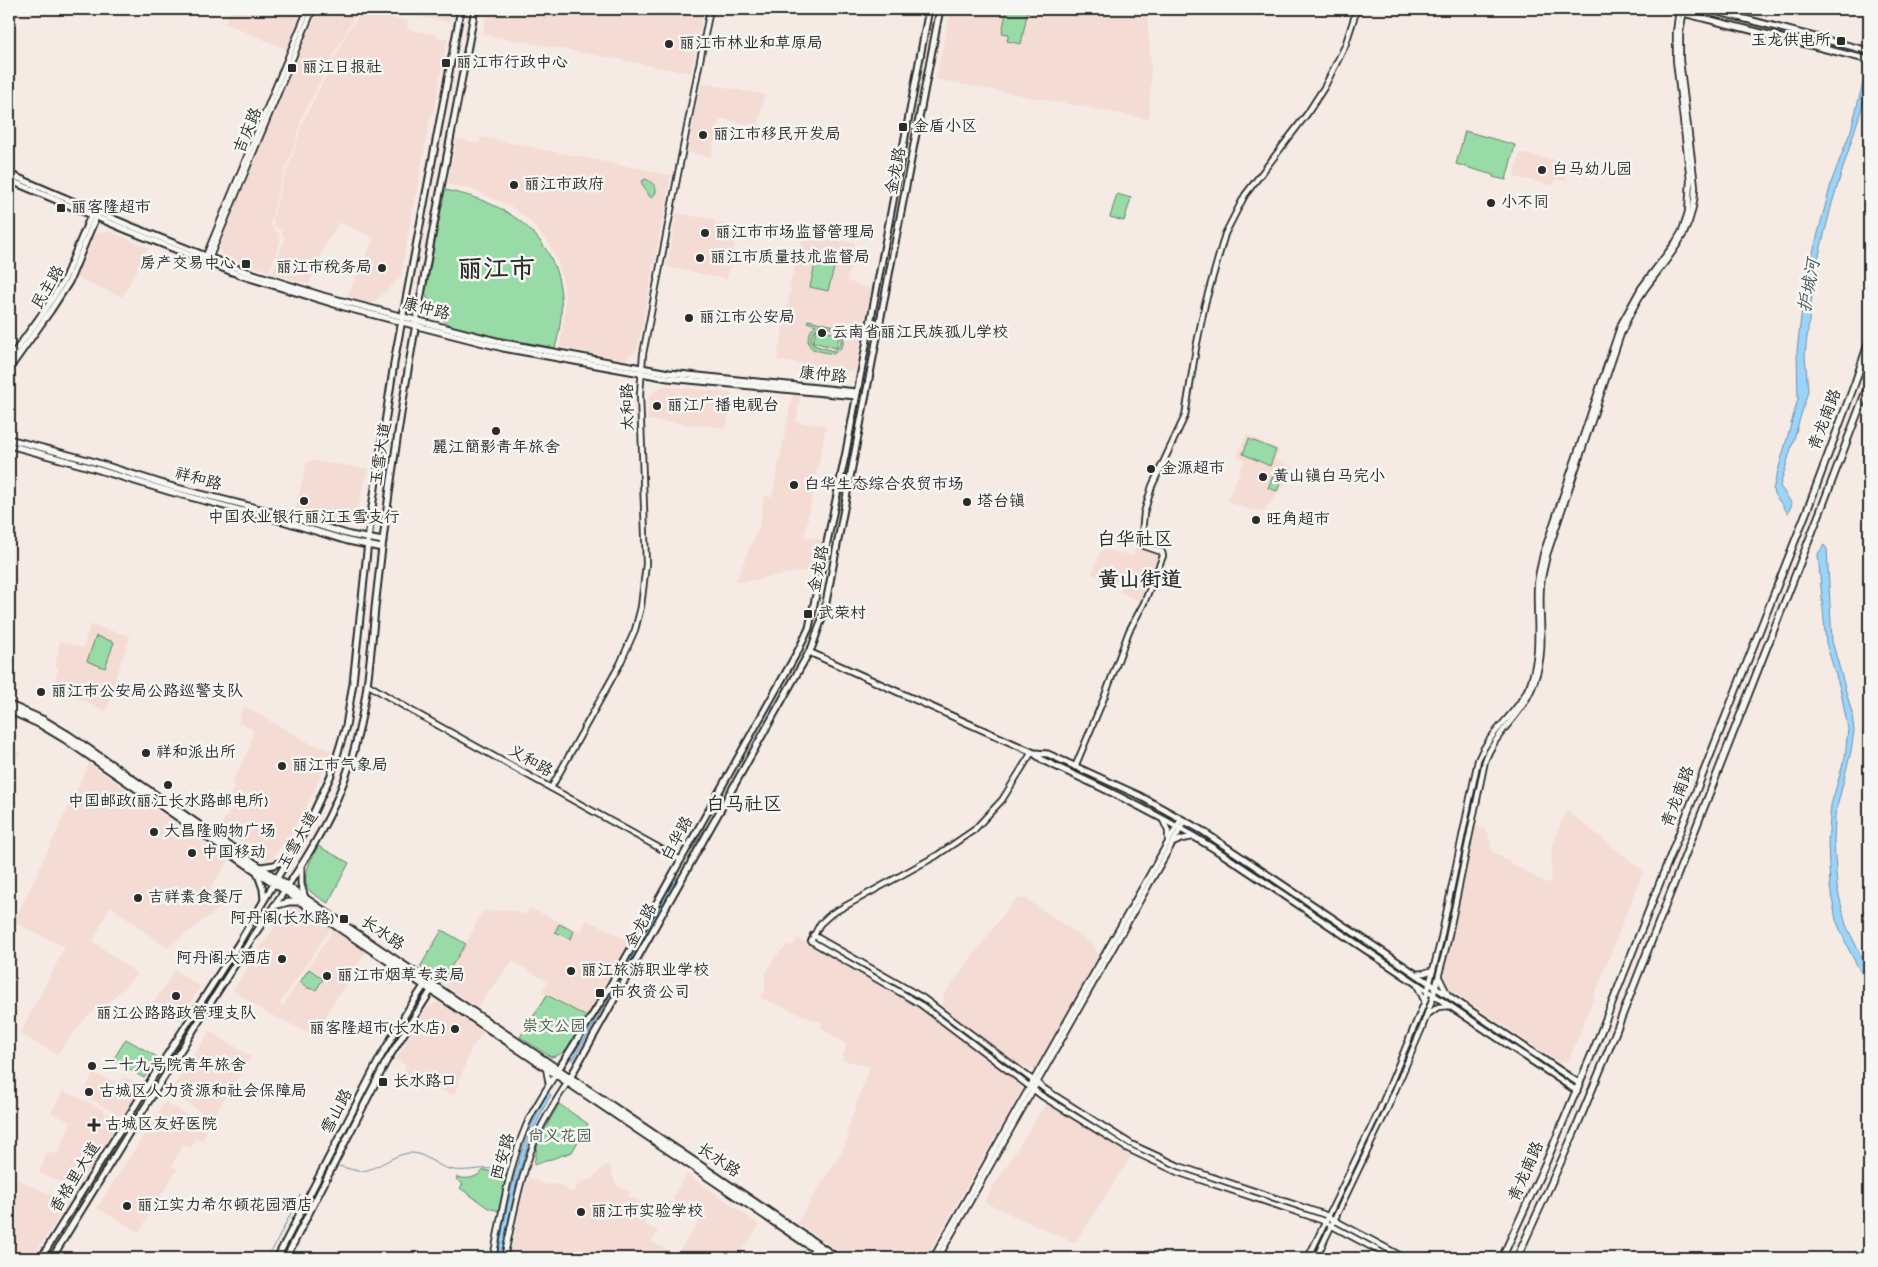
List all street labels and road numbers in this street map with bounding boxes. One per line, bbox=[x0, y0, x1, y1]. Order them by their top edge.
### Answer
street label: 吉庆路 bbox=[229, 104, 269, 158]
street label: 金龙路 bbox=[881, 145, 913, 197]
street label: 民主路 bbox=[27, 261, 71, 315]
street label: 康仲路 bbox=[400, 293, 452, 327]
street label: 康仲路 bbox=[798, 362, 848, 390]
street label: 太和路 bbox=[617, 383, 641, 431]
street label: 青龙南路 bbox=[1804, 386, 1848, 454]
street label: 玉雪大道 bbox=[366, 421, 398, 487]
street label: 祥和路 bbox=[172, 463, 224, 497]
street label: 金龙路 bbox=[804, 543, 836, 595]
street label: 义和路 bbox=[503, 740, 557, 784]
street label: 青龙南路 bbox=[1657, 763, 1701, 831]
street label: 玉雪大道 bbox=[273, 808, 325, 874]
street label: 白华路 bbox=[656, 812, 700, 866]
street label: 金龙路 bbox=[620, 899, 664, 953]
street label: 长水路 bbox=[356, 911, 408, 957]
street label: 雪山路 bbox=[317, 1085, 359, 1139]
street label: 西安路 bbox=[486, 1131, 522, 1183]
street label: 香格里大道 bbox=[45, 1138, 107, 1218]
street label: 长水路 bbox=[692, 1138, 744, 1184]
street label: 青龙南路 bbox=[1503, 1138, 1551, 1206]

